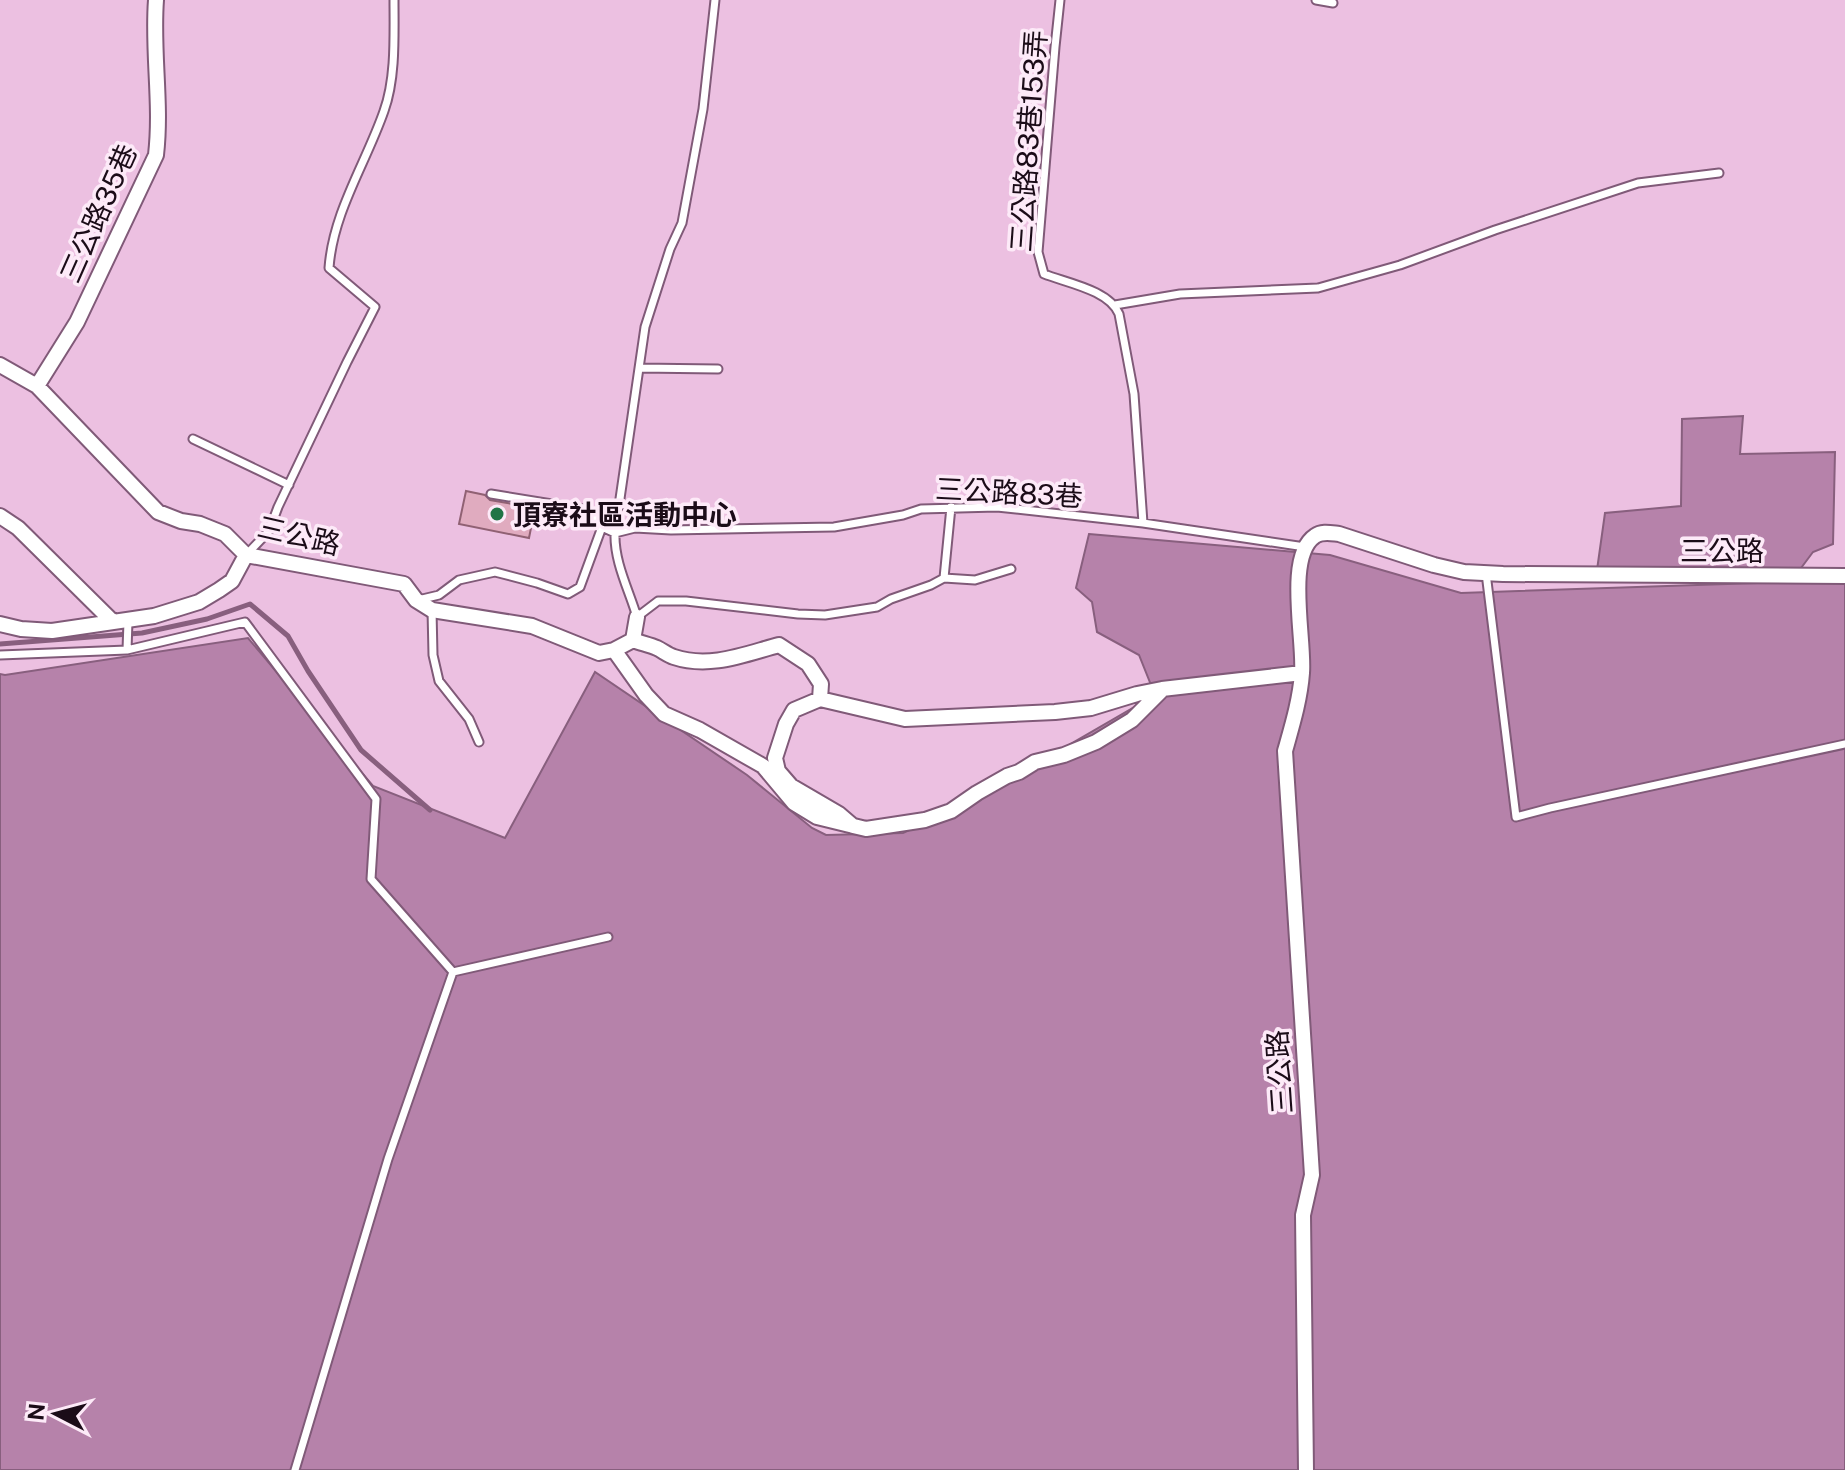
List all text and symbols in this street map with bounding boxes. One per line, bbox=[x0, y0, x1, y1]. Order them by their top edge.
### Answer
street label: 三公路83巷153弄 bbox=[1004, 29, 1052, 253]
street label: 三公路35巷 bbox=[53, 139, 143, 287]
street label: 三公路83巷 bbox=[934, 472, 1084, 512]
place label: 頂寮社區活動中心 bbox=[513, 498, 737, 531]
marker: 頂寮社區活動中心 bbox=[488, 505, 506, 523]
street label: 三公路 bbox=[254, 509, 344, 561]
street label: 三公路 bbox=[1680, 534, 1764, 567]
street label: 三公路 bbox=[1260, 1029, 1298, 1115]
north arrow bbox=[16, 1374, 96, 1454]
text: N bbox=[22, 1402, 50, 1422]

